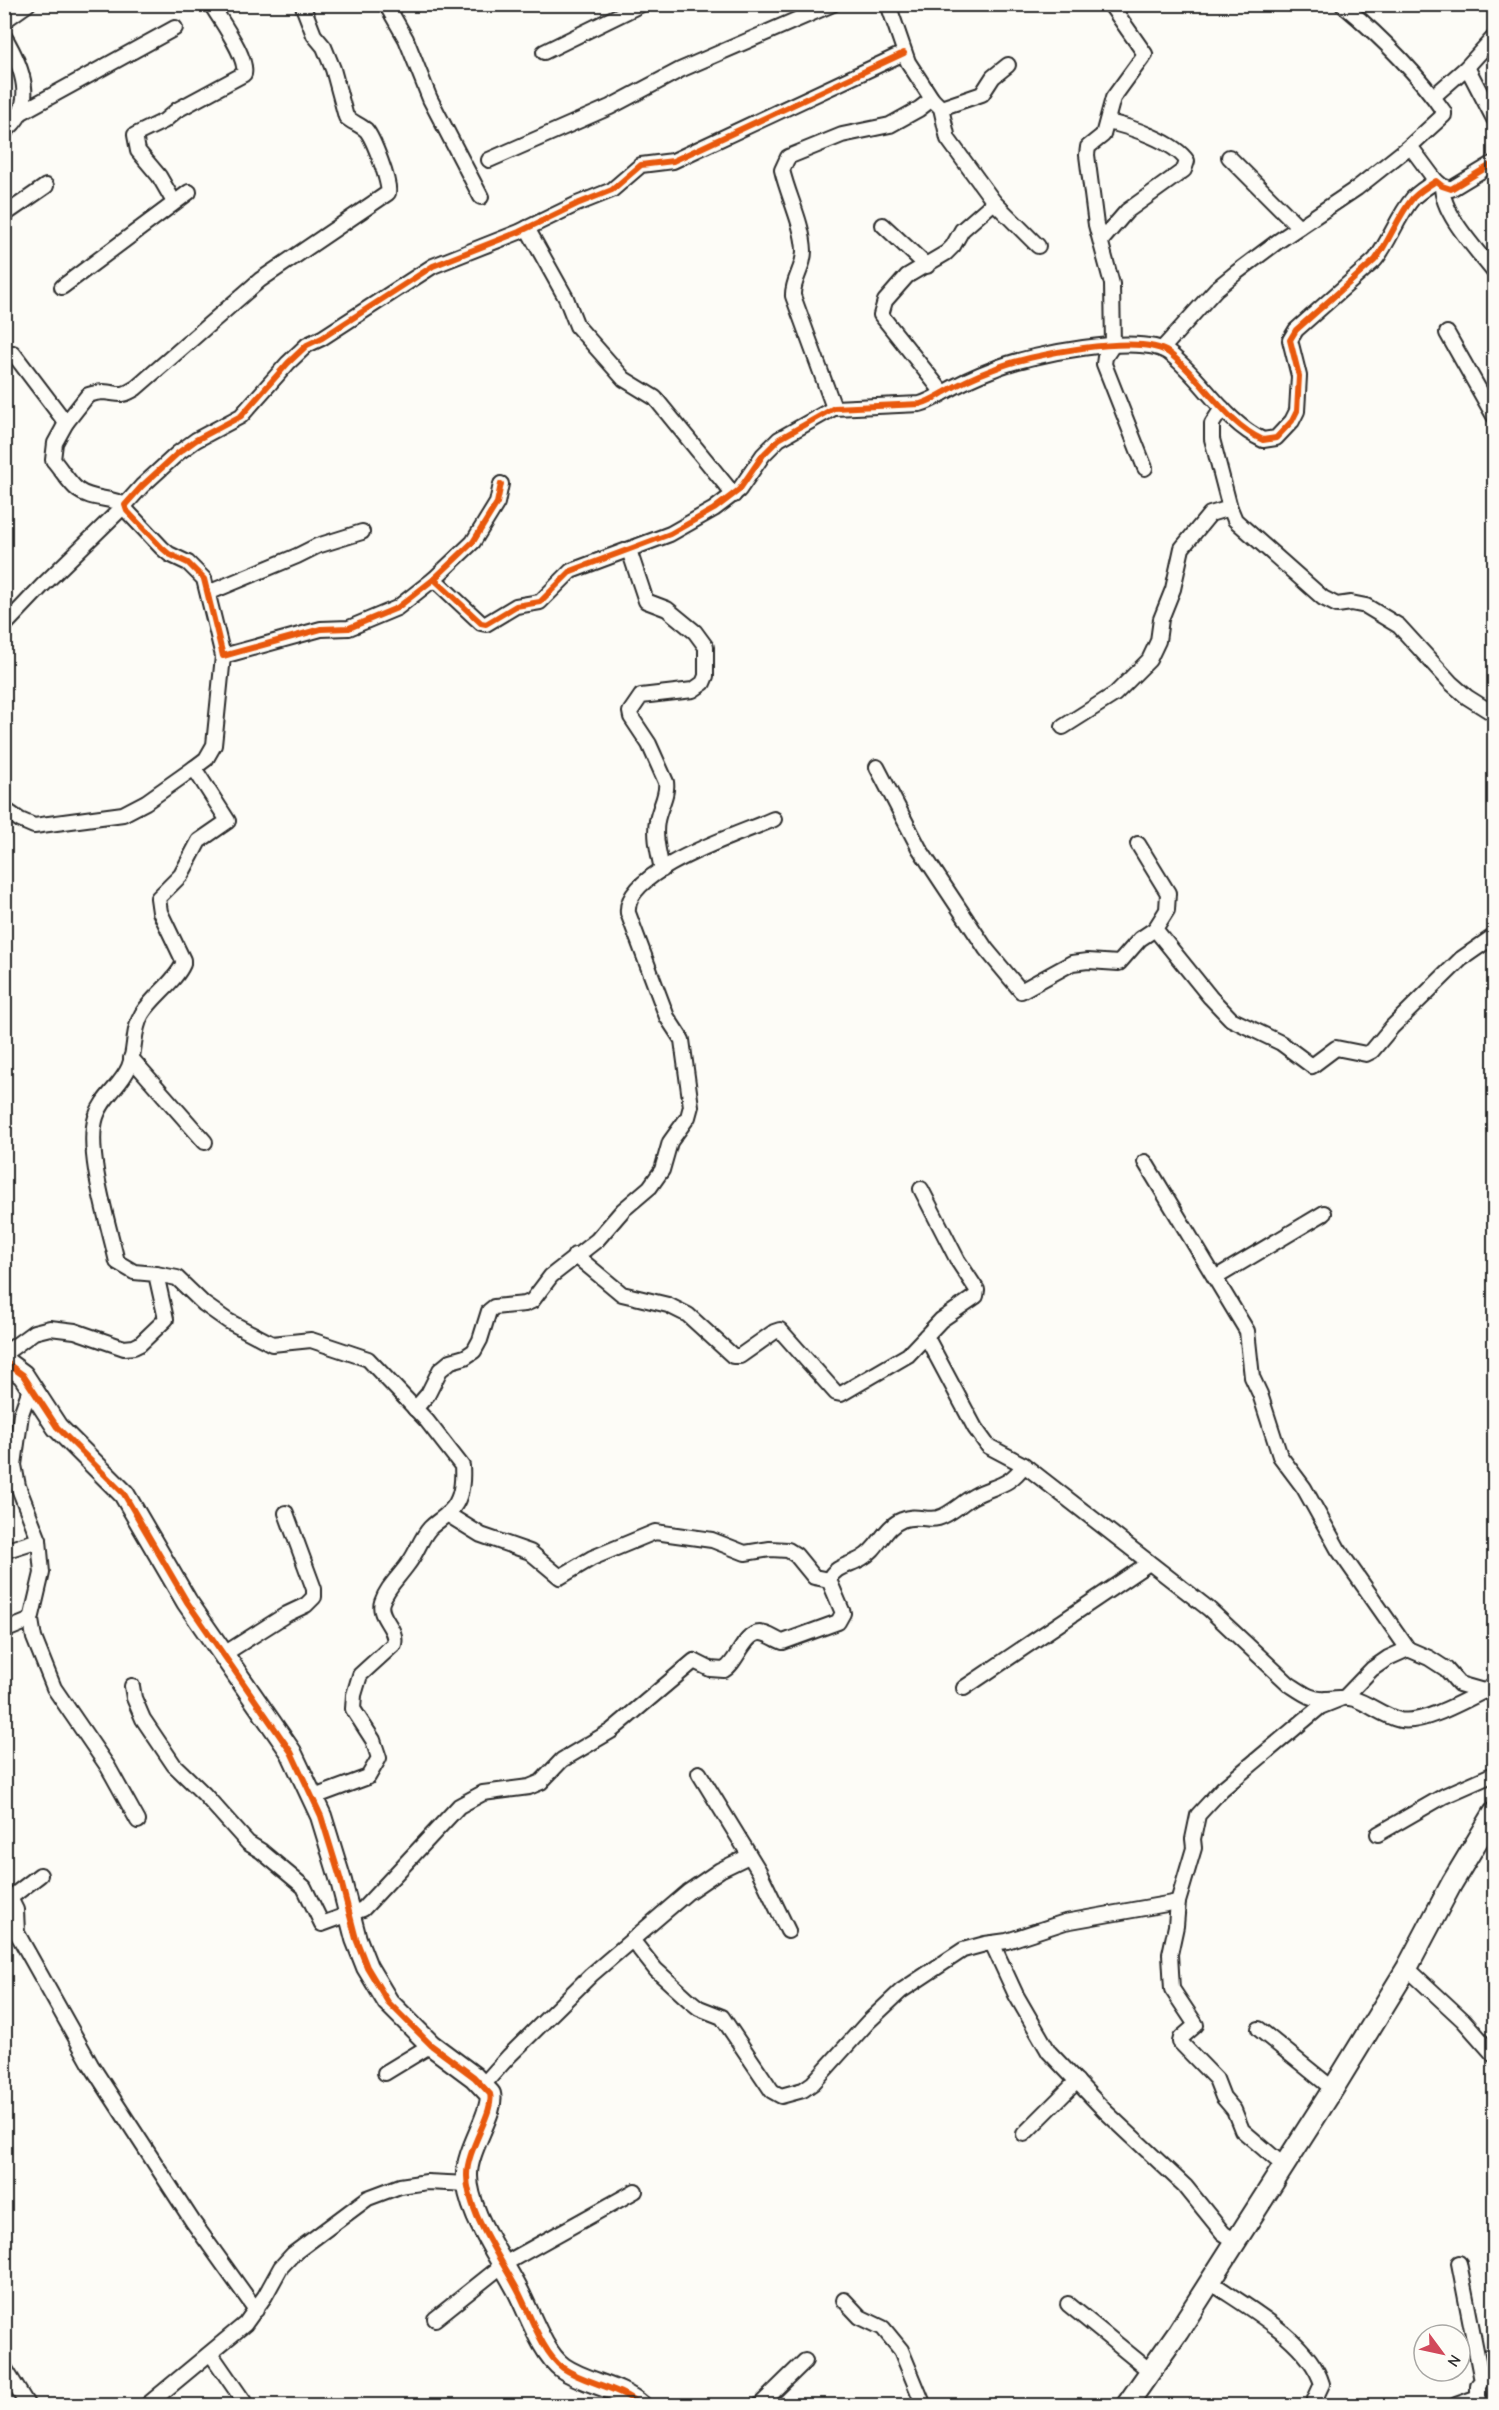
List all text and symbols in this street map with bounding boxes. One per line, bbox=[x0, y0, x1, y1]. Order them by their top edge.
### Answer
north arrow bbox=[1412, 2323, 1472, 2383]
text: N bbox=[1443, 2351, 1464, 2370]

